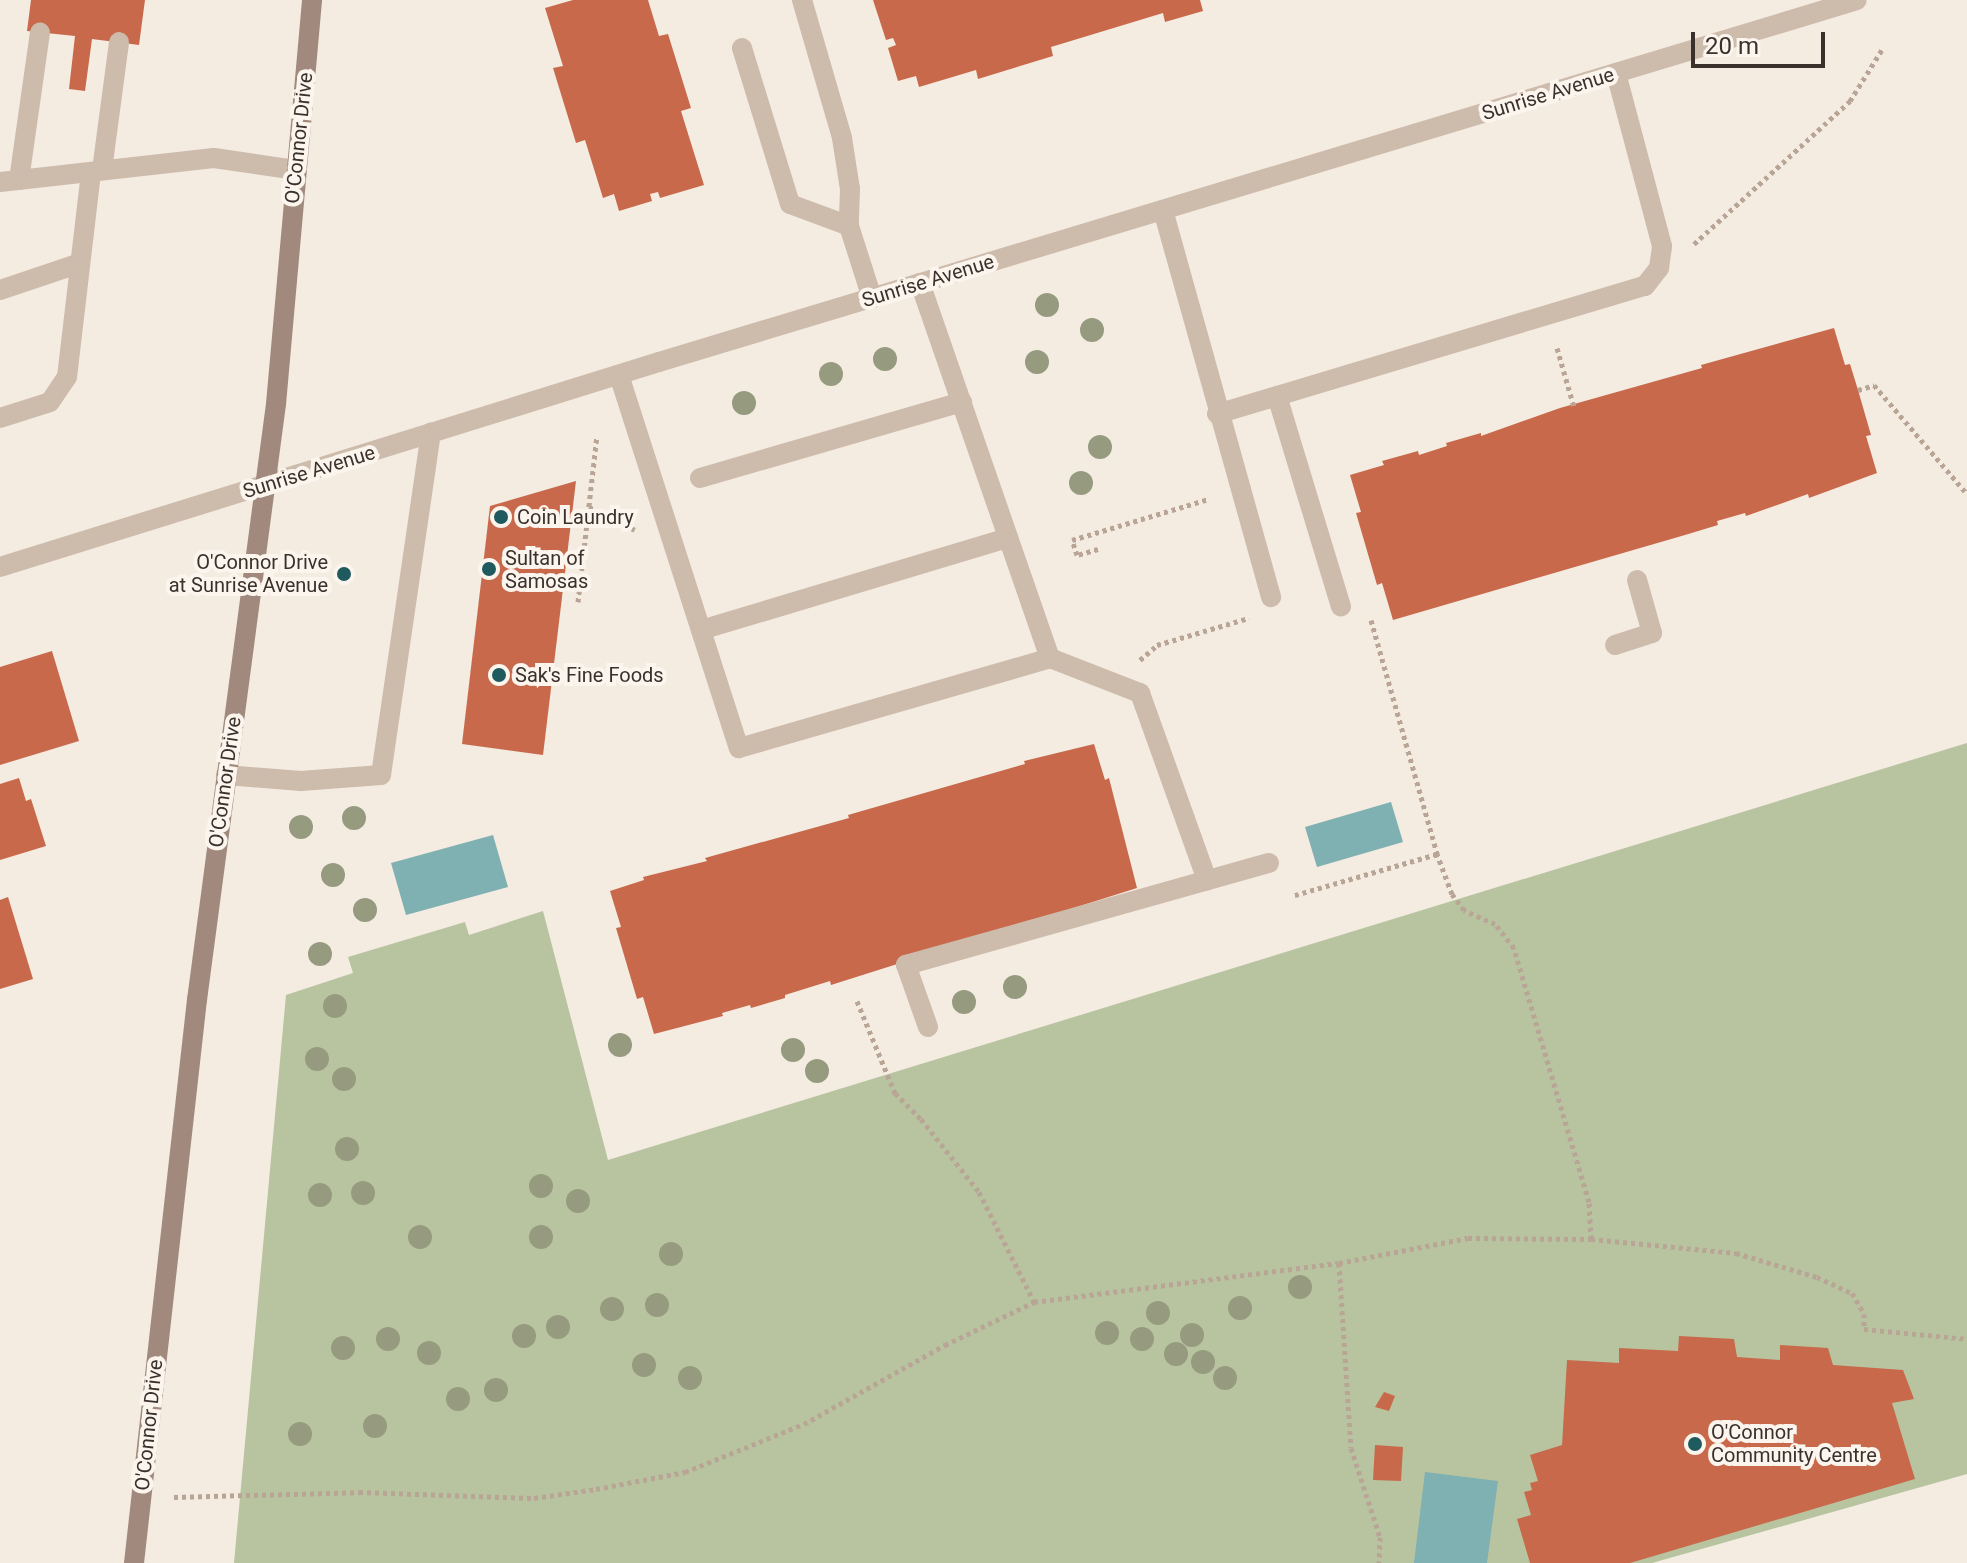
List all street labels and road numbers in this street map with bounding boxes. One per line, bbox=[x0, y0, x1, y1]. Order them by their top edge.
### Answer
street label: Sunrise Avenue bbox=[1479, 63, 1617, 125]
street label: O'Connor Drive bbox=[280, 71, 318, 205]
street label: Sunrise Avenue bbox=[859, 250, 997, 312]
street label: Sunrise Avenue bbox=[240, 441, 378, 503]
street label: O'Connor Drive bbox=[204, 715, 246, 849]
street label: O'Connor Drive bbox=[130, 1358, 168, 1492]

